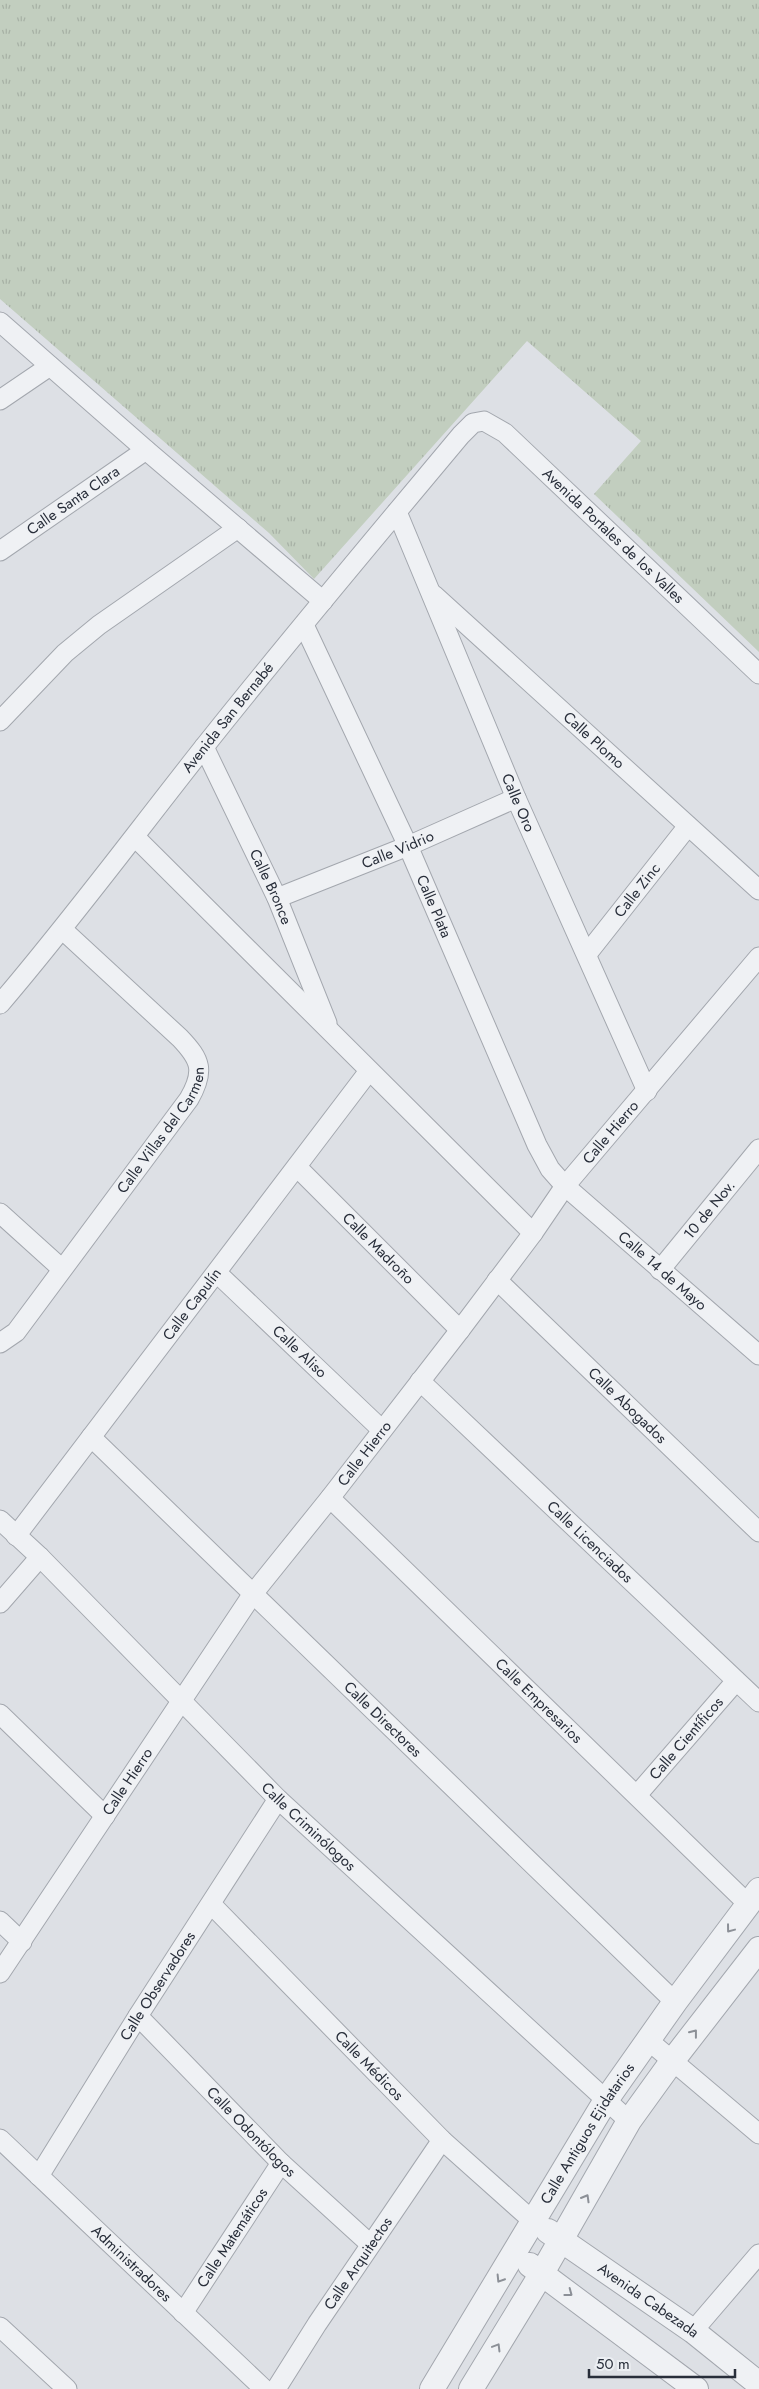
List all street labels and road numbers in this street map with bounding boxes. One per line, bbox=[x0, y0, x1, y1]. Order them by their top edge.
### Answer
street label: Calle Santa Clara bbox=[22, 460, 124, 540]
street label: Avenida Portales de los Valles bbox=[537, 463, 689, 609]
street label: Avenida San Bernabé bbox=[177, 657, 279, 777]
street label: Calle Plomo bbox=[558, 706, 630, 774]
street label: Calle Oro bbox=[496, 770, 541, 835]
street label: Calle Vidrio bbox=[358, 825, 437, 874]
street label: Calle Bronce bbox=[244, 845, 298, 928]
street label: Calle Zinc bbox=[609, 859, 666, 922]
street label: Calle Plata bbox=[411, 872, 457, 941]
street label: Calle Villas del Carmen bbox=[111, 1067, 210, 1198]
street label: Calle Hierro bbox=[577, 1096, 644, 1169]
street label: 10 de Nov. bbox=[678, 1175, 740, 1244]
street label: Calle Madroño bbox=[337, 1207, 419, 1289]
street label: Calle 14 de Mayo bbox=[613, 1226, 712, 1316]
street label: Calle Capulín bbox=[157, 1263, 227, 1345]
street label: Calle Aliso bbox=[267, 1320, 332, 1383]
street label: Calle Abogados bbox=[583, 1362, 672, 1449]
street label: Calle Hierro bbox=[332, 1416, 397, 1491]
street label: Calle Licenciados bbox=[542, 1496, 638, 1588]
street label: Calle Empresarios bbox=[490, 1653, 587, 1749]
street label: Calle Directores bbox=[339, 1676, 427, 1762]
street label: Calle Científicos bbox=[644, 1692, 728, 1785]
street label: Calle Hierro bbox=[97, 1743, 158, 1820]
street label: Calle Criminólogos bbox=[256, 1777, 361, 1876]
street label: Calle Observadores bbox=[114, 1927, 201, 2045]
street label: Calle Médicos bbox=[330, 2025, 409, 2106]
street label: Calle Antiguos Ejidatarios bbox=[535, 2058, 640, 2208]
street label: Calle Odontólogos bbox=[201, 2082, 301, 2182]
street label: Calle Matemáticos bbox=[191, 2183, 273, 2292]
street label: Calle Arquitectos bbox=[319, 2213, 398, 2314]
street label: Administradores bbox=[86, 2220, 177, 2307]
street label: Avenida Cabezada bbox=[593, 2257, 704, 2343]

